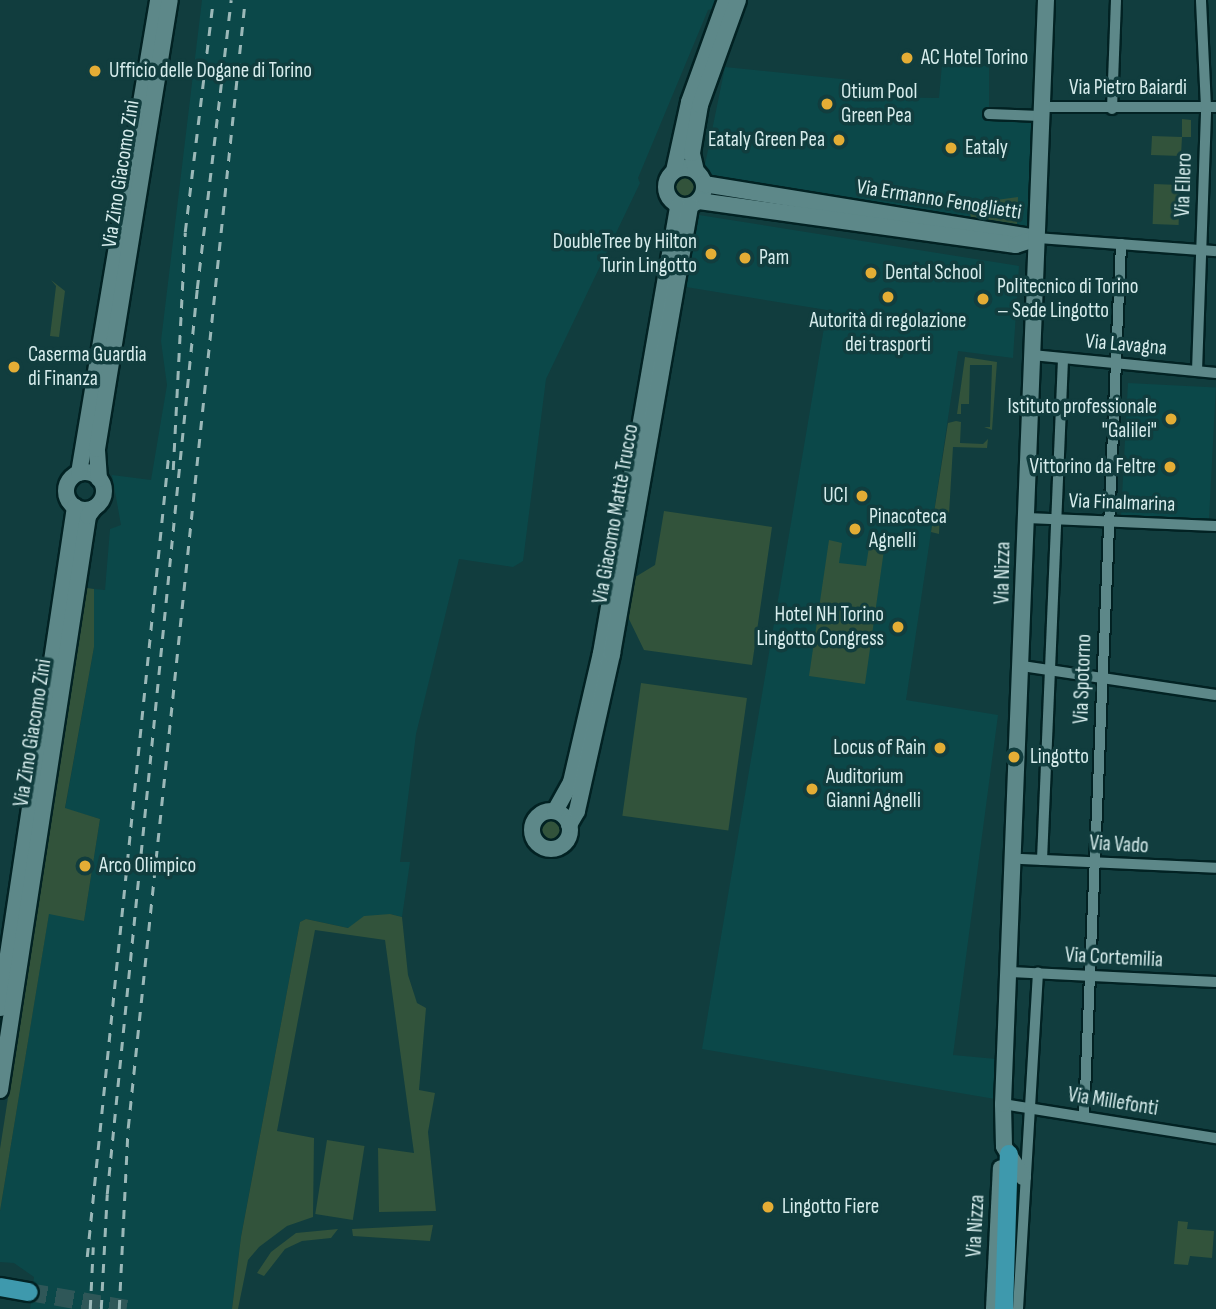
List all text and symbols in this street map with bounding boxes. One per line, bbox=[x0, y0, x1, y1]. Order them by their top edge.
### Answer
place label: AC Hotel Torino bbox=[921, 45, 1028, 71]
marker: AC Hotel Torino bbox=[899, 50, 915, 66]
place label: Ufficio delle Dogane di Torino bbox=[109, 58, 312, 84]
marker: Ufficio delle Dogane di Torino bbox=[87, 63, 103, 79]
street label: Via Pietro Baiardi bbox=[1069, 75, 1187, 101]
place label: Otium Pool Green Pea bbox=[841, 79, 917, 129]
marker: Otium Pool Green Pea bbox=[819, 96, 835, 112]
street label: Via Zino Giacomo Zini bbox=[97, 98, 145, 250]
place label: Eataly Green Pea bbox=[708, 127, 825, 153]
marker: Eataly Green Pea bbox=[831, 132, 847, 148]
place label: Eataly bbox=[965, 135, 1008, 161]
marker: Eataly bbox=[943, 140, 959, 156]
street label: Via Ellero bbox=[1170, 153, 1198, 217]
street label: Via Ermanno Fenoglietti bbox=[855, 175, 1023, 225]
place label: DoubleTree by Hilton Turin Lingotto bbox=[553, 229, 697, 279]
place label: Pam bbox=[759, 245, 789, 271]
marker: DoubleTree by Hilton Turin Lingotto bbox=[703, 246, 719, 262]
marker: Pam bbox=[737, 250, 753, 266]
place label: Dental School bbox=[885, 260, 982, 286]
marker: Dental School bbox=[863, 265, 879, 281]
place label: Politecnico di Torino – Sede Lingotto bbox=[997, 274, 1139, 324]
marker: Autorità di regolazione dei trasporti bbox=[880, 289, 896, 305]
marker: Politecnico di Torino – Sede Lingotto bbox=[975, 291, 991, 307]
place label: Autorità di regolazione dei trasporti bbox=[809, 308, 967, 358]
street label: Via Lavagna bbox=[1084, 329, 1168, 361]
place label: Caserma Guardia di Finanza bbox=[28, 342, 147, 392]
marker: Caserma Guardia di Finanza bbox=[6, 359, 22, 375]
place label: Istituto professionale "Galilei" bbox=[1007, 394, 1157, 444]
marker: Istituto professionale "Galilei" bbox=[1163, 411, 1179, 427]
street label: Via Giacomo Mattè Trucco bbox=[588, 422, 644, 606]
place label: Vittorino da Feltre bbox=[1030, 454, 1156, 480]
marker: Vittorino da Feltre bbox=[1162, 459, 1178, 475]
place label: UCI bbox=[823, 483, 848, 509]
marker: UCI bbox=[854, 488, 870, 504]
street label: Via Finalmarina bbox=[1068, 489, 1176, 517]
place label: Pinacoteca Agnelli bbox=[869, 504, 947, 554]
marker: Pinacoteca Agnelli bbox=[847, 521, 863, 537]
street label: Via Nizza bbox=[990, 542, 1016, 604]
place label: Hotel NH Torino Lingotto Congress bbox=[757, 602, 884, 652]
marker: Hotel NH Torino Lingotto Congress bbox=[890, 619, 906, 635]
street label: Via Spotorno bbox=[1069, 634, 1097, 724]
street label: Via Zino Giacomo Zini bbox=[9, 657, 57, 809]
place label: Locus of Rain bbox=[833, 735, 926, 761]
marker: Locus of Rain bbox=[932, 740, 948, 756]
place label: Lingotto bbox=[1030, 744, 1089, 770]
marker: Lingotto bbox=[1004, 747, 1024, 767]
place label: Auditorium Gianni Agnelli bbox=[826, 764, 921, 814]
marker: Auditorium Gianni Agnelli bbox=[804, 781, 820, 797]
street label: Via Vado bbox=[1089, 831, 1149, 859]
place label: Arco Olimpico bbox=[99, 853, 196, 879]
marker: Arco Olimpico bbox=[77, 858, 93, 874]
street label: Via Cortemilia bbox=[1064, 943, 1164, 973]
street label: Via Millefonti bbox=[1066, 1082, 1160, 1122]
place label: Lingotto Fiere bbox=[782, 1194, 879, 1220]
street label: Via Nizza bbox=[962, 1194, 990, 1258]
marker: Lingotto Fiere bbox=[760, 1199, 776, 1215]

